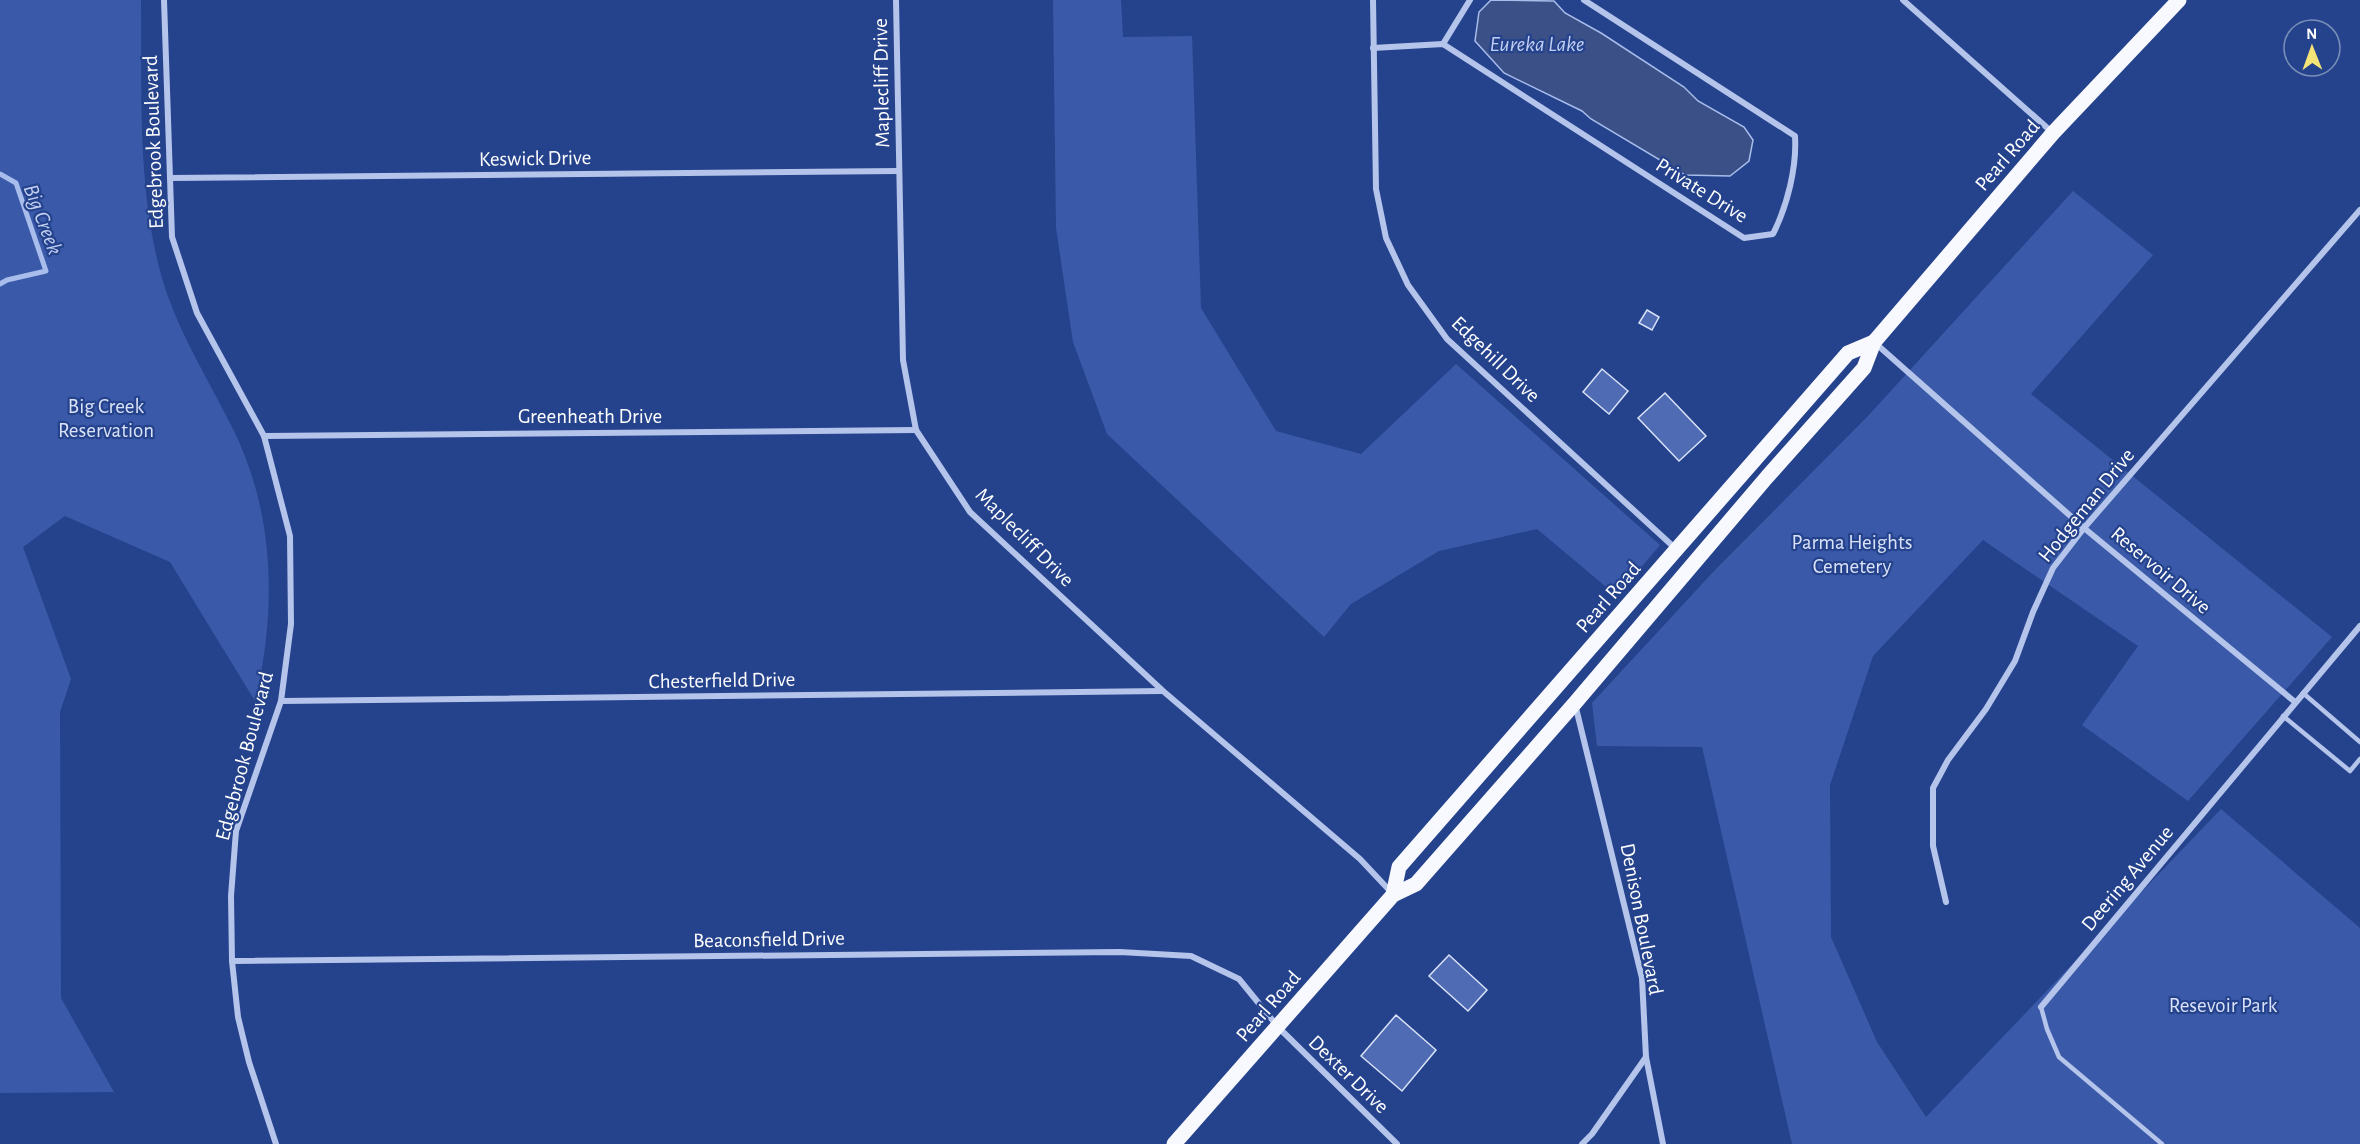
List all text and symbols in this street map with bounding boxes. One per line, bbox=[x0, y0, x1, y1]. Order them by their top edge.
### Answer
street label: Maplecliff Drive bbox=[870, 18, 893, 148]
north arrow bbox=[2282, 18, 2342, 78]
text: N bbox=[2306, 26, 2317, 42]
water label: Eureka Lake bbox=[1490, 33, 1584, 55]
street label: Edgebrook Boulevard bbox=[140, 55, 167, 229]
street label: Pearl Road bbox=[1971, 116, 2044, 195]
street label: Keswick Drive bbox=[479, 147, 591, 170]
street label: Private Drive bbox=[1652, 154, 1751, 227]
water label: Big Creek bbox=[20, 181, 67, 258]
street label: Edgehill Drive bbox=[1447, 312, 1544, 406]
park label: Big Creek Reservation bbox=[58, 396, 154, 441]
street label: Greenheath Drive bbox=[518, 406, 662, 427]
street label: Hodgeman Drive bbox=[2034, 445, 2138, 566]
street label: Maplecliff Drive bbox=[971, 484, 1078, 591]
street label: Reservoir Drive bbox=[2107, 523, 2215, 618]
park label: Parma Heights Cemetery bbox=[1792, 532, 1912, 577]
street label: Pearl Road bbox=[1572, 558, 1645, 637]
street label: Edgebrook Boulevard bbox=[212, 669, 277, 843]
street label: Chesterfield Drive bbox=[648, 669, 796, 692]
street label: Deering Avenue bbox=[2077, 822, 2177, 935]
street label: Denison Boulevard bbox=[1617, 842, 1667, 997]
street label: Beaconsfield Drive bbox=[693, 928, 845, 951]
street label: Pearl Road bbox=[1232, 967, 1305, 1046]
park label: Resevoir Park bbox=[2169, 995, 2278, 1016]
street label: Dexter Drive bbox=[1305, 1031, 1393, 1117]

